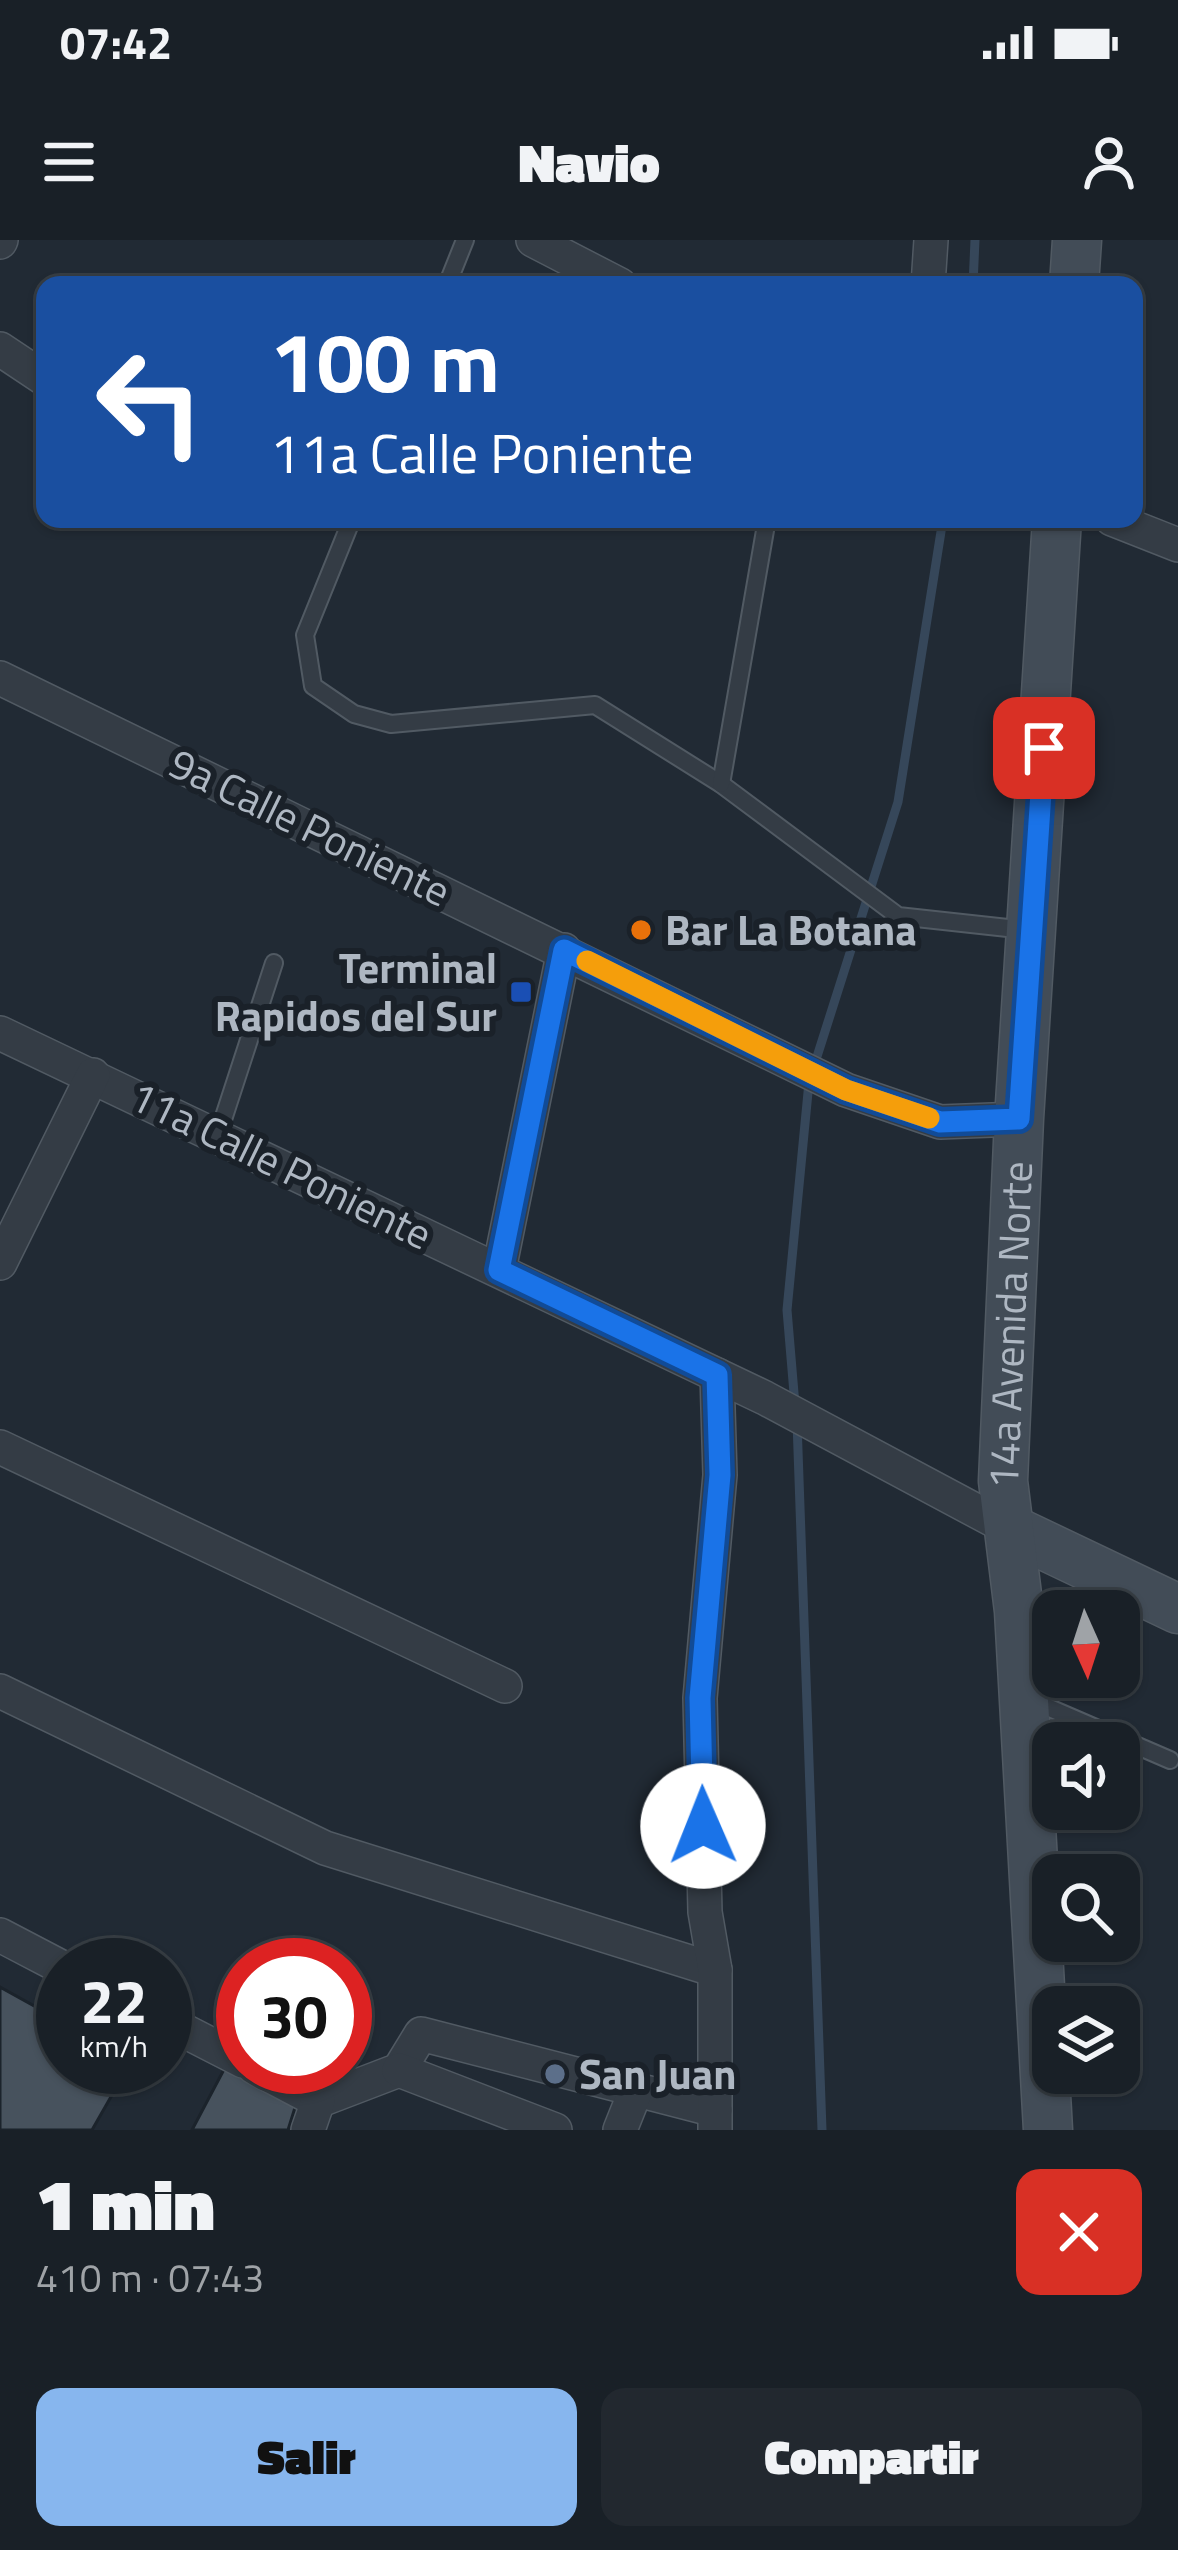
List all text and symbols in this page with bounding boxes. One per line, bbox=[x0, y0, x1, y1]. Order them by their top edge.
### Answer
text: 07:42 bbox=[60, 8, 172, 76]
text: Navio bbox=[518, 121, 660, 203]
icon: menu bbox=[36, 129, 102, 195]
icon: person bbox=[1076, 129, 1142, 195]
text: 100 m bbox=[270, 297, 500, 425]
icon: left bbox=[72, 324, 228, 480]
text: 11a Calle Poniente bbox=[270, 412, 693, 494]
pin bbox=[993, 697, 1095, 799]
icon: arrive bbox=[1011, 715, 1077, 781]
street label: 9a Calle Poniente bbox=[159, 730, 462, 922]
place label: Bar La Botana bbox=[665, 897, 917, 961]
marker: Bar La Botana bbox=[628, 917, 654, 943]
place label: Terminal Rapidos del Sur bbox=[215, 935, 497, 1047]
marker: Terminal Rapidos del Sur bbox=[508, 979, 534, 1005]
street label: 11a Calle Poniente bbox=[119, 1063, 443, 1265]
street label: 14a Avenida Norte bbox=[970, 1160, 1048, 1490]
north arrow bbox=[1032, 1590, 1140, 1698]
map controls bbox=[1032, 1590, 1140, 2094]
button: sound bbox=[1032, 1722, 1140, 1830]
position arrow bbox=[640, 1763, 766, 1889]
button: search bbox=[1032, 1854, 1140, 1962]
speed limit sign: 30 bbox=[216, 1938, 372, 2094]
text: 22 bbox=[80, 1955, 148, 2046]
button: layers bbox=[1032, 1986, 1140, 2094]
text: km/h bbox=[80, 2023, 148, 2069]
place label: San Juan bbox=[579, 2041, 736, 2105]
marker: San Juan bbox=[542, 2061, 568, 2087]
text: 1 min bbox=[36, 2148, 215, 2258]
button: close bbox=[1016, 2169, 1142, 2295]
text: 410 m · 07:43 bbox=[36, 2248, 264, 2307]
button: Salir bbox=[36, 2388, 577, 2526]
button: Compartir bbox=[601, 2388, 1142, 2526]

